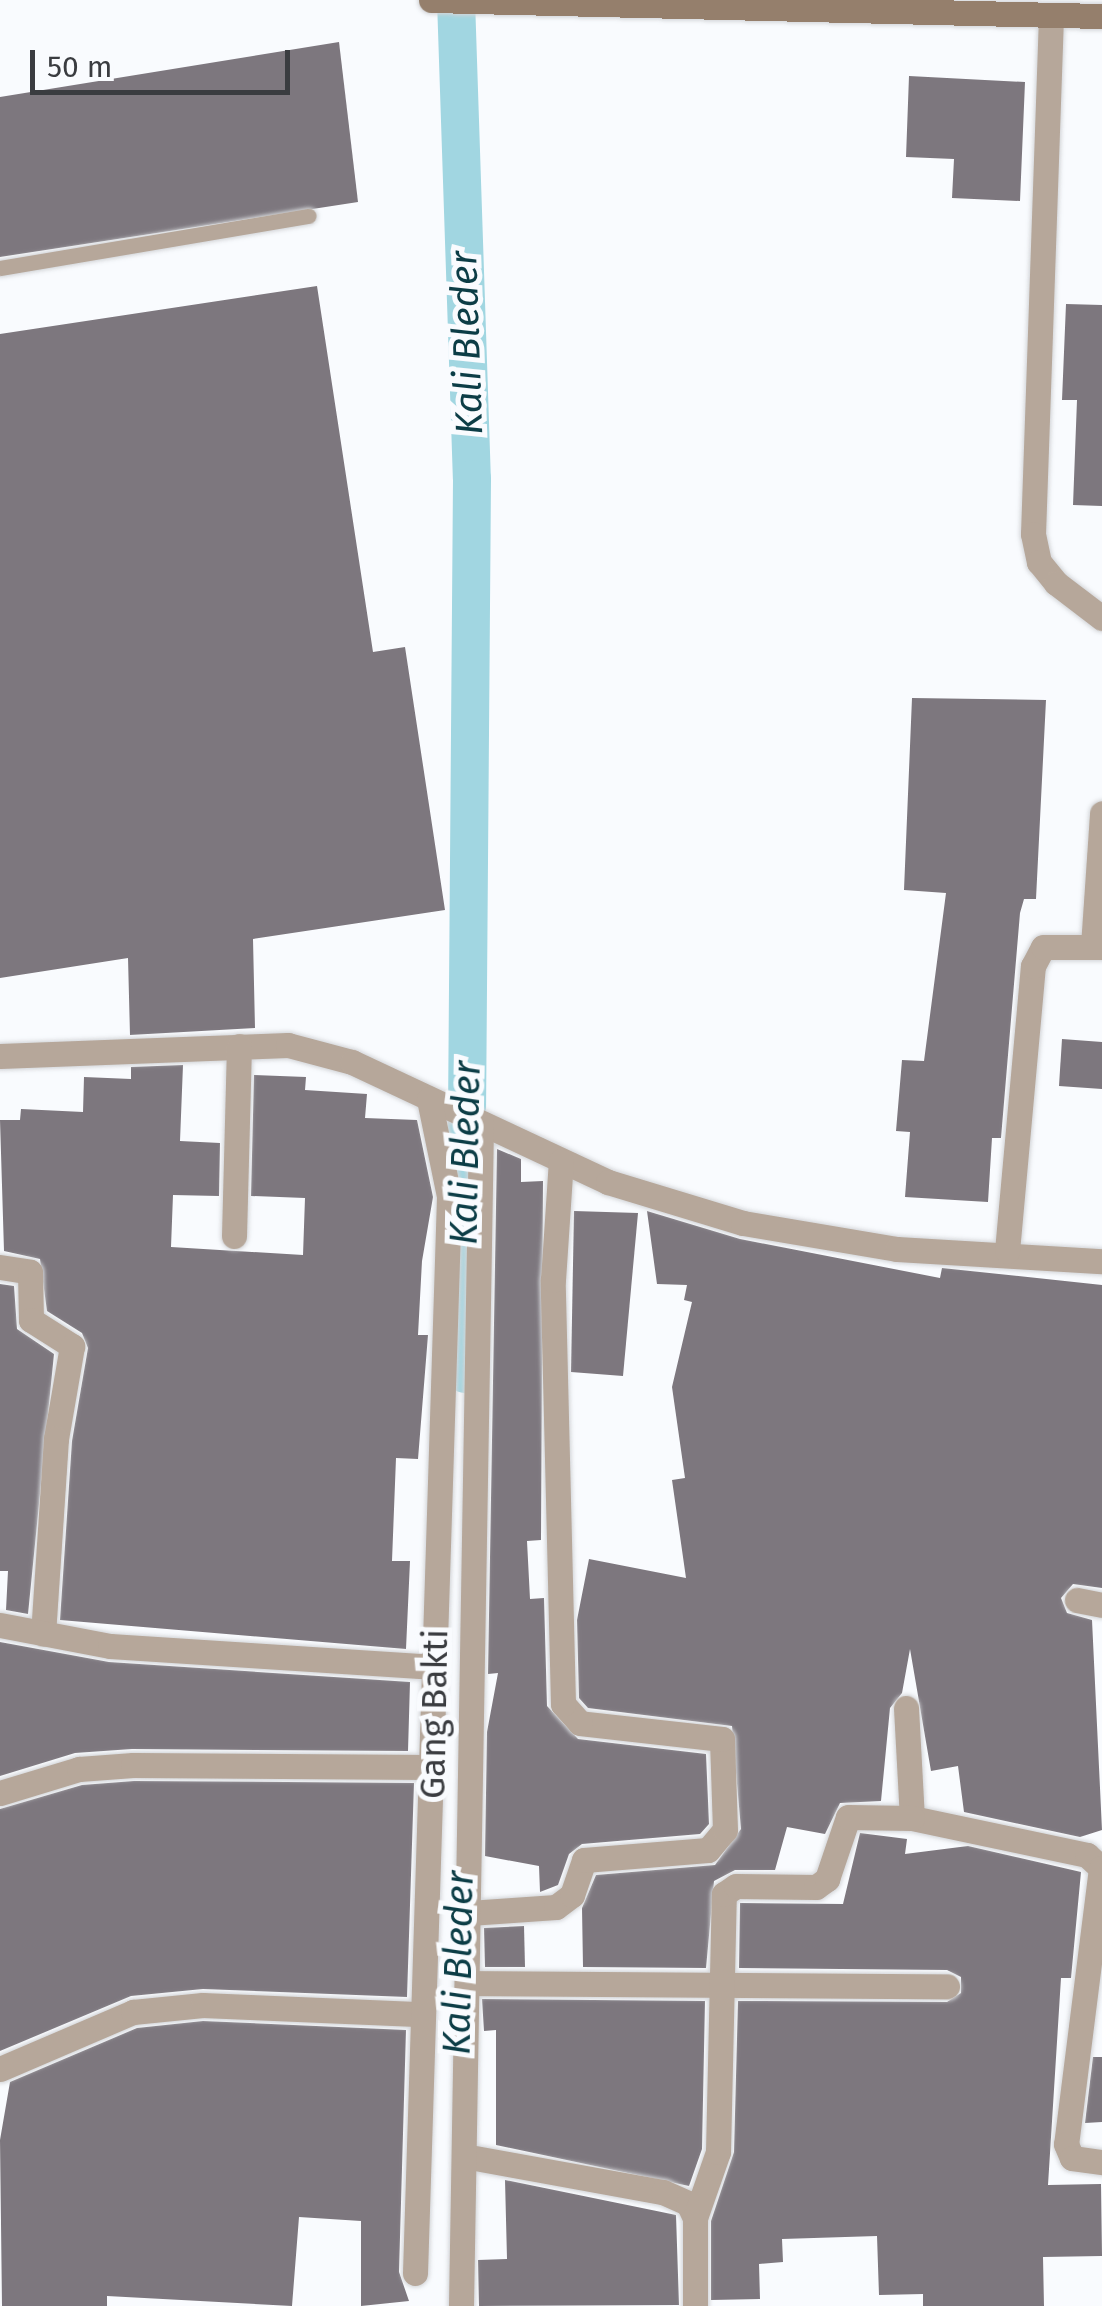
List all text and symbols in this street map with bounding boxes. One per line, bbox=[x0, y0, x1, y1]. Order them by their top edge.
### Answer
scale bar bbox=[35, 30, 295, 92]
text: 50 m bbox=[47, 49, 112, 85]
water label: Kali Bleder bbox=[441, 250, 493, 436]
water label: Kali Bleder bbox=[442, 1061, 490, 1245]
street label: Gang Bakti bbox=[412, 1629, 456, 1799]
water label: Kali Bleder bbox=[435, 1871, 483, 2055]

